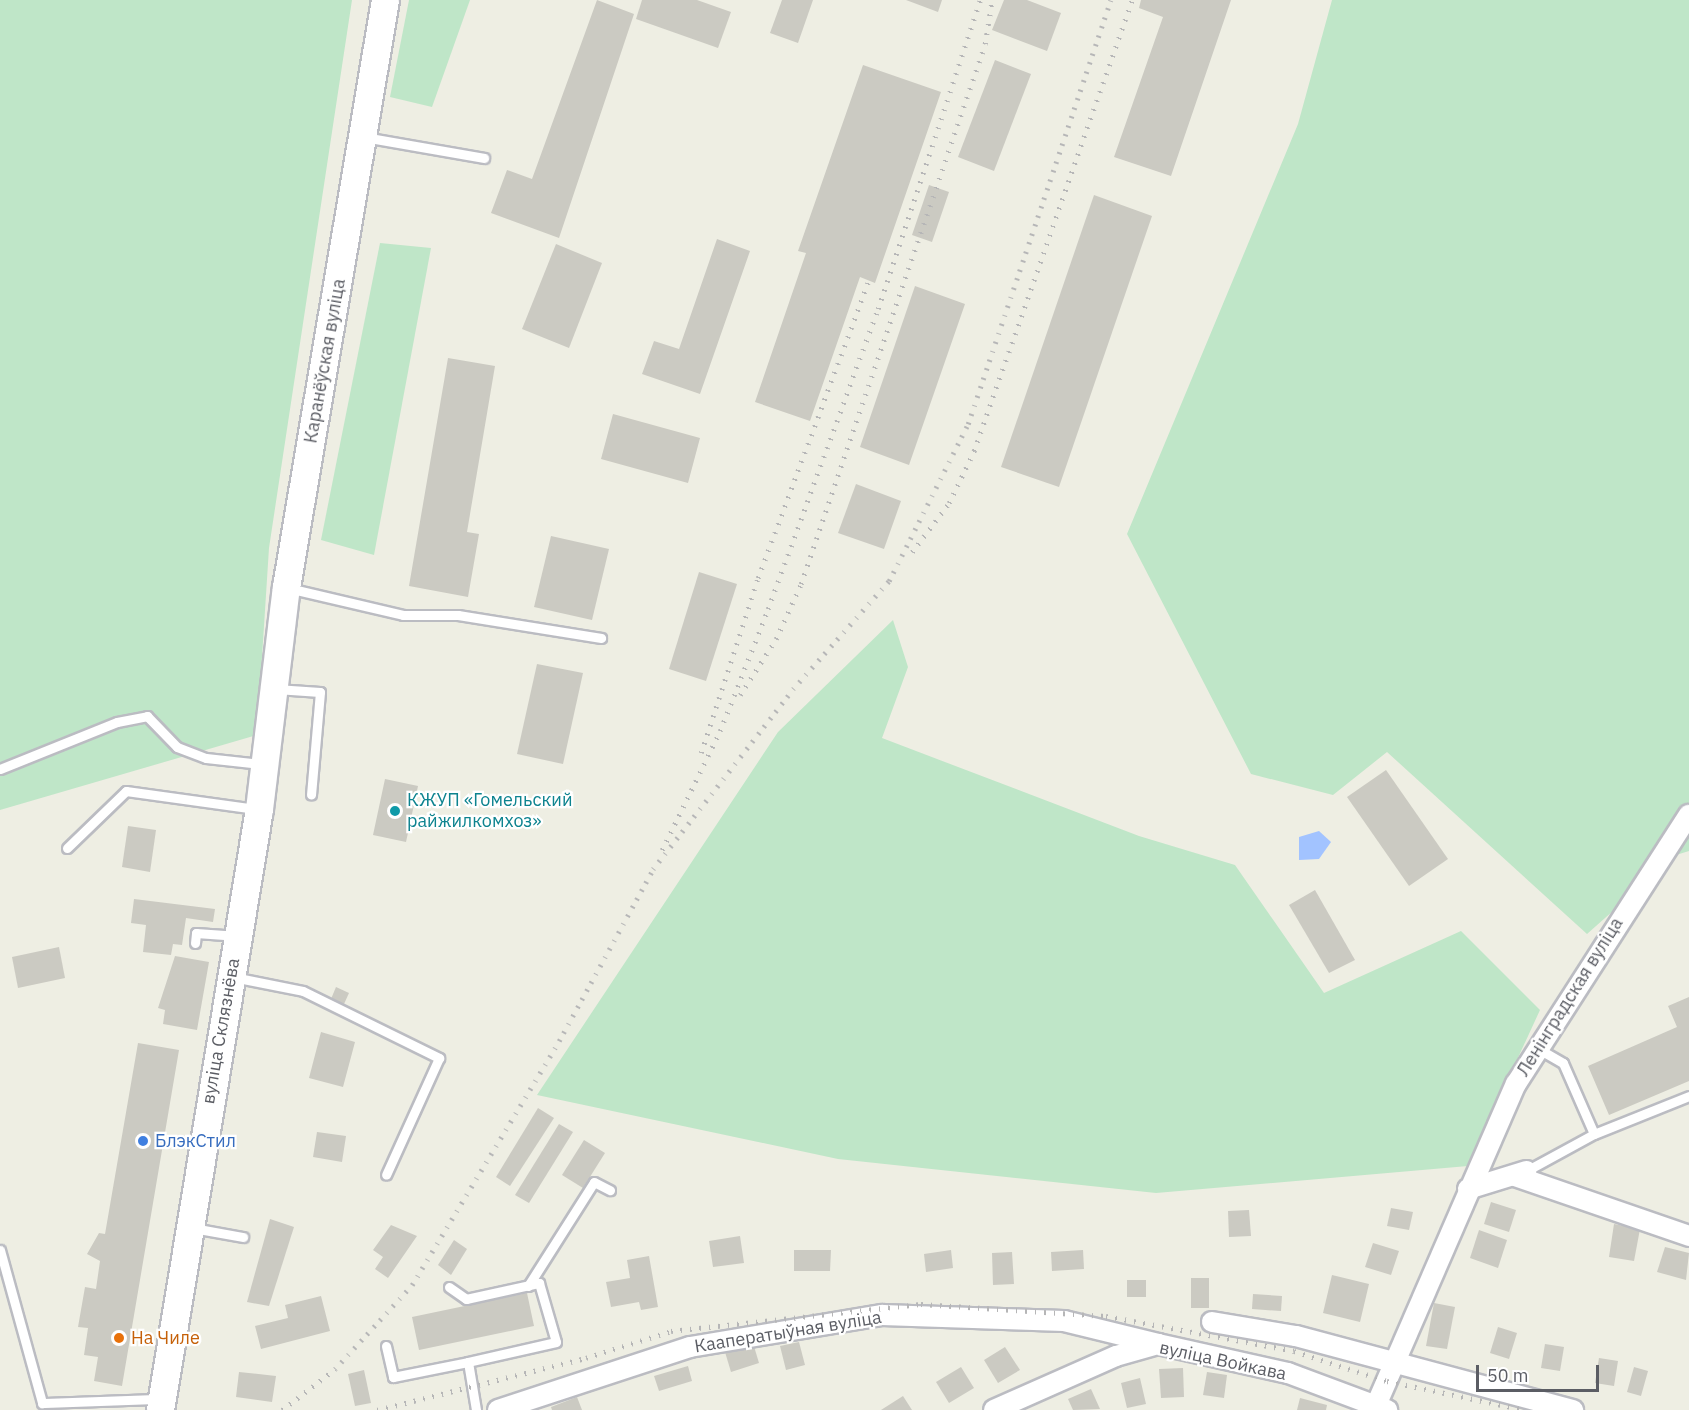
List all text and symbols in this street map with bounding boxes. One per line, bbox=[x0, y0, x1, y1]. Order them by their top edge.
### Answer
street label: Каранёўская вуліца bbox=[300, 277, 350, 445]
place label: КЖУП «Гомельский райжилкомхоз» bbox=[407, 790, 573, 832]
marker: КЖУП «Гомельский райжилкомхоз» bbox=[388, 804, 402, 818]
street label: Ленінградская вуліца bbox=[1512, 914, 1628, 1080]
street label: вуліца Склязнёва bbox=[198, 956, 244, 1106]
place label: БлэкСтил bbox=[155, 1130, 236, 1152]
marker: БлэкСтил bbox=[136, 1134, 150, 1148]
street label: Кааператыўная вуліца bbox=[693, 1307, 883, 1357]
place label: На Чиле bbox=[131, 1327, 200, 1349]
marker: На Чиле bbox=[112, 1331, 126, 1345]
street label: вуліца Войкава bbox=[1158, 1337, 1288, 1385]
scale bar bbox=[1479, 1353, 1602, 1391]
text: 50 m bbox=[1487, 1364, 1529, 1387]

